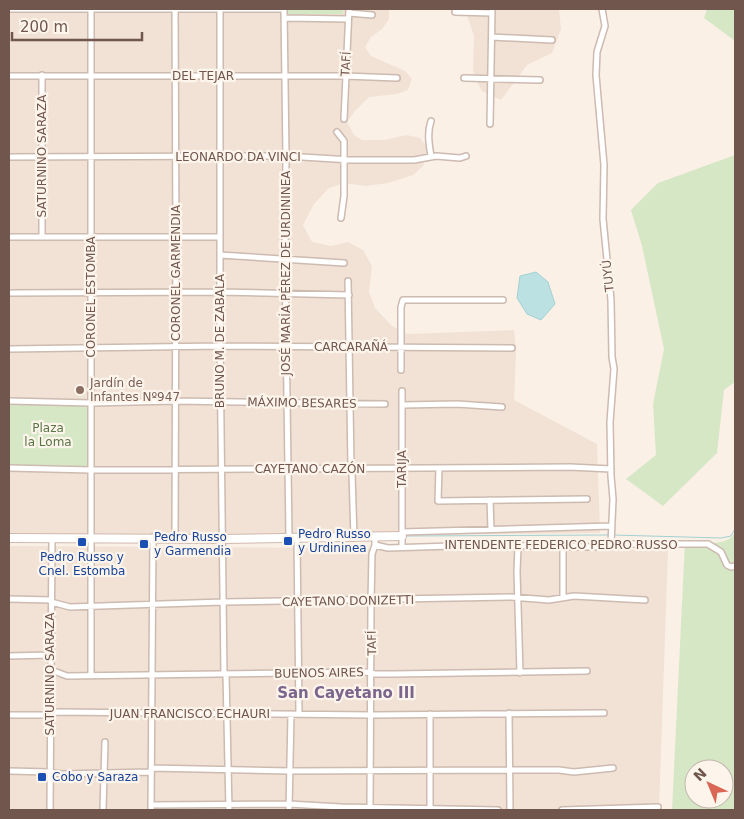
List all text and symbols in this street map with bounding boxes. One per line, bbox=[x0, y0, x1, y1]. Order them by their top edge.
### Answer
scale bar bbox=[12, 10, 142, 42]
text: 200 m bbox=[20, 18, 68, 36]
street label: TAFÍ bbox=[337, 51, 354, 78]
street label: DEL TEJAR bbox=[172, 69, 234, 83]
street label: SATURNINO SARAZA bbox=[35, 94, 49, 217]
street label: LEONARDO DA VINCI bbox=[175, 150, 301, 164]
street label: JOSÉ MARÍA PÉREZ DE URDININEA bbox=[278, 170, 293, 377]
street label: CORONEL GARMENDIA bbox=[169, 204, 183, 341]
street label: CORONEL ESTOMBA bbox=[84, 235, 98, 358]
street label: TUYÚ bbox=[598, 259, 617, 294]
street label: BRUNO M. DE ZABALA bbox=[213, 273, 227, 408]
street label: CARCARAÑÁ bbox=[314, 339, 389, 354]
place label: Jardín de Infantes Nº947 bbox=[89, 376, 180, 404]
marker: Jardín de Infantes Nº947 bbox=[74, 384, 86, 396]
street label: MÁXIMO BESARES bbox=[247, 394, 357, 411]
park label: Plaza la Loma bbox=[24, 421, 72, 449]
street label: TARIJA bbox=[395, 449, 409, 489]
street label: CAYETANO CAZÓN bbox=[255, 461, 365, 476]
place label: Pedro Russo y Urdininea bbox=[298, 527, 371, 555]
place label: Pedro Russo y Garmendia bbox=[154, 530, 231, 558]
marker: Pedro Russo y Urdininea bbox=[282, 535, 294, 547]
marker: Pedro Russo y Cnel. Estomba bbox=[76, 536, 88, 548]
marker: Pedro Russo y Garmendia bbox=[138, 538, 150, 550]
street label: INTENDENTE FEDERICO PEDRO RUSSO bbox=[444, 538, 678, 552]
place label: Pedro Russo y Cnel. Estomba bbox=[39, 550, 125, 578]
street label: CAYETANO DONIZETTI bbox=[282, 593, 414, 609]
street label: SATURNINO SARAZA bbox=[43, 612, 57, 735]
street label: TAFÍ bbox=[364, 630, 379, 657]
street label: BUENOS AIRES bbox=[274, 665, 364, 681]
district label: San Cayetano III bbox=[277, 684, 415, 702]
street label: JUAN FRANCISCO ECHAURI bbox=[109, 707, 270, 721]
north arrow bbox=[684, 759, 734, 809]
text: N bbox=[690, 765, 710, 784]
place label: Cobo y Saraza bbox=[52, 770, 138, 784]
marker: Cobo y Saraza bbox=[36, 771, 48, 783]

